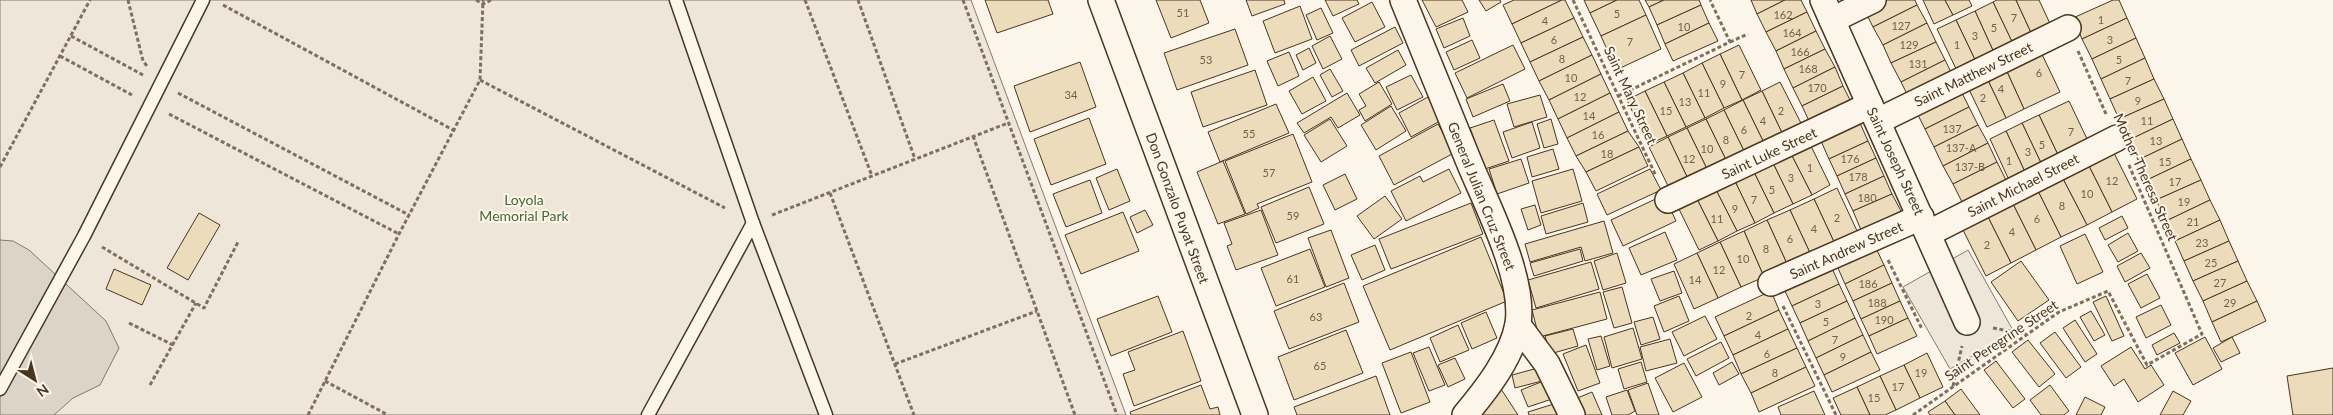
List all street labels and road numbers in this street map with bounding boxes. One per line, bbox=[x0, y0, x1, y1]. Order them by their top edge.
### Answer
street label: Saint Matthew Street bbox=[1911, 38, 2035, 110]
street label: Saint Mary Street bbox=[1601, 43, 1661, 147]
street label: Saint Joseph Street bbox=[1864, 104, 1928, 218]
street label: Mother Theresa Street bbox=[2110, 111, 2182, 243]
street label: General Julian Cruz Street bbox=[1444, 119, 1520, 273]
street label: Saint Luke Street bbox=[1719, 123, 1819, 183]
street label: Don Gonzalo Puyat Street bbox=[1143, 130, 1213, 286]
street label: Saint Michael Street bbox=[1964, 150, 2082, 220]
street label: Saint Andrew Street bbox=[1787, 217, 1905, 283]
street label: Saint Peregrine Street bbox=[1941, 296, 2061, 384]

